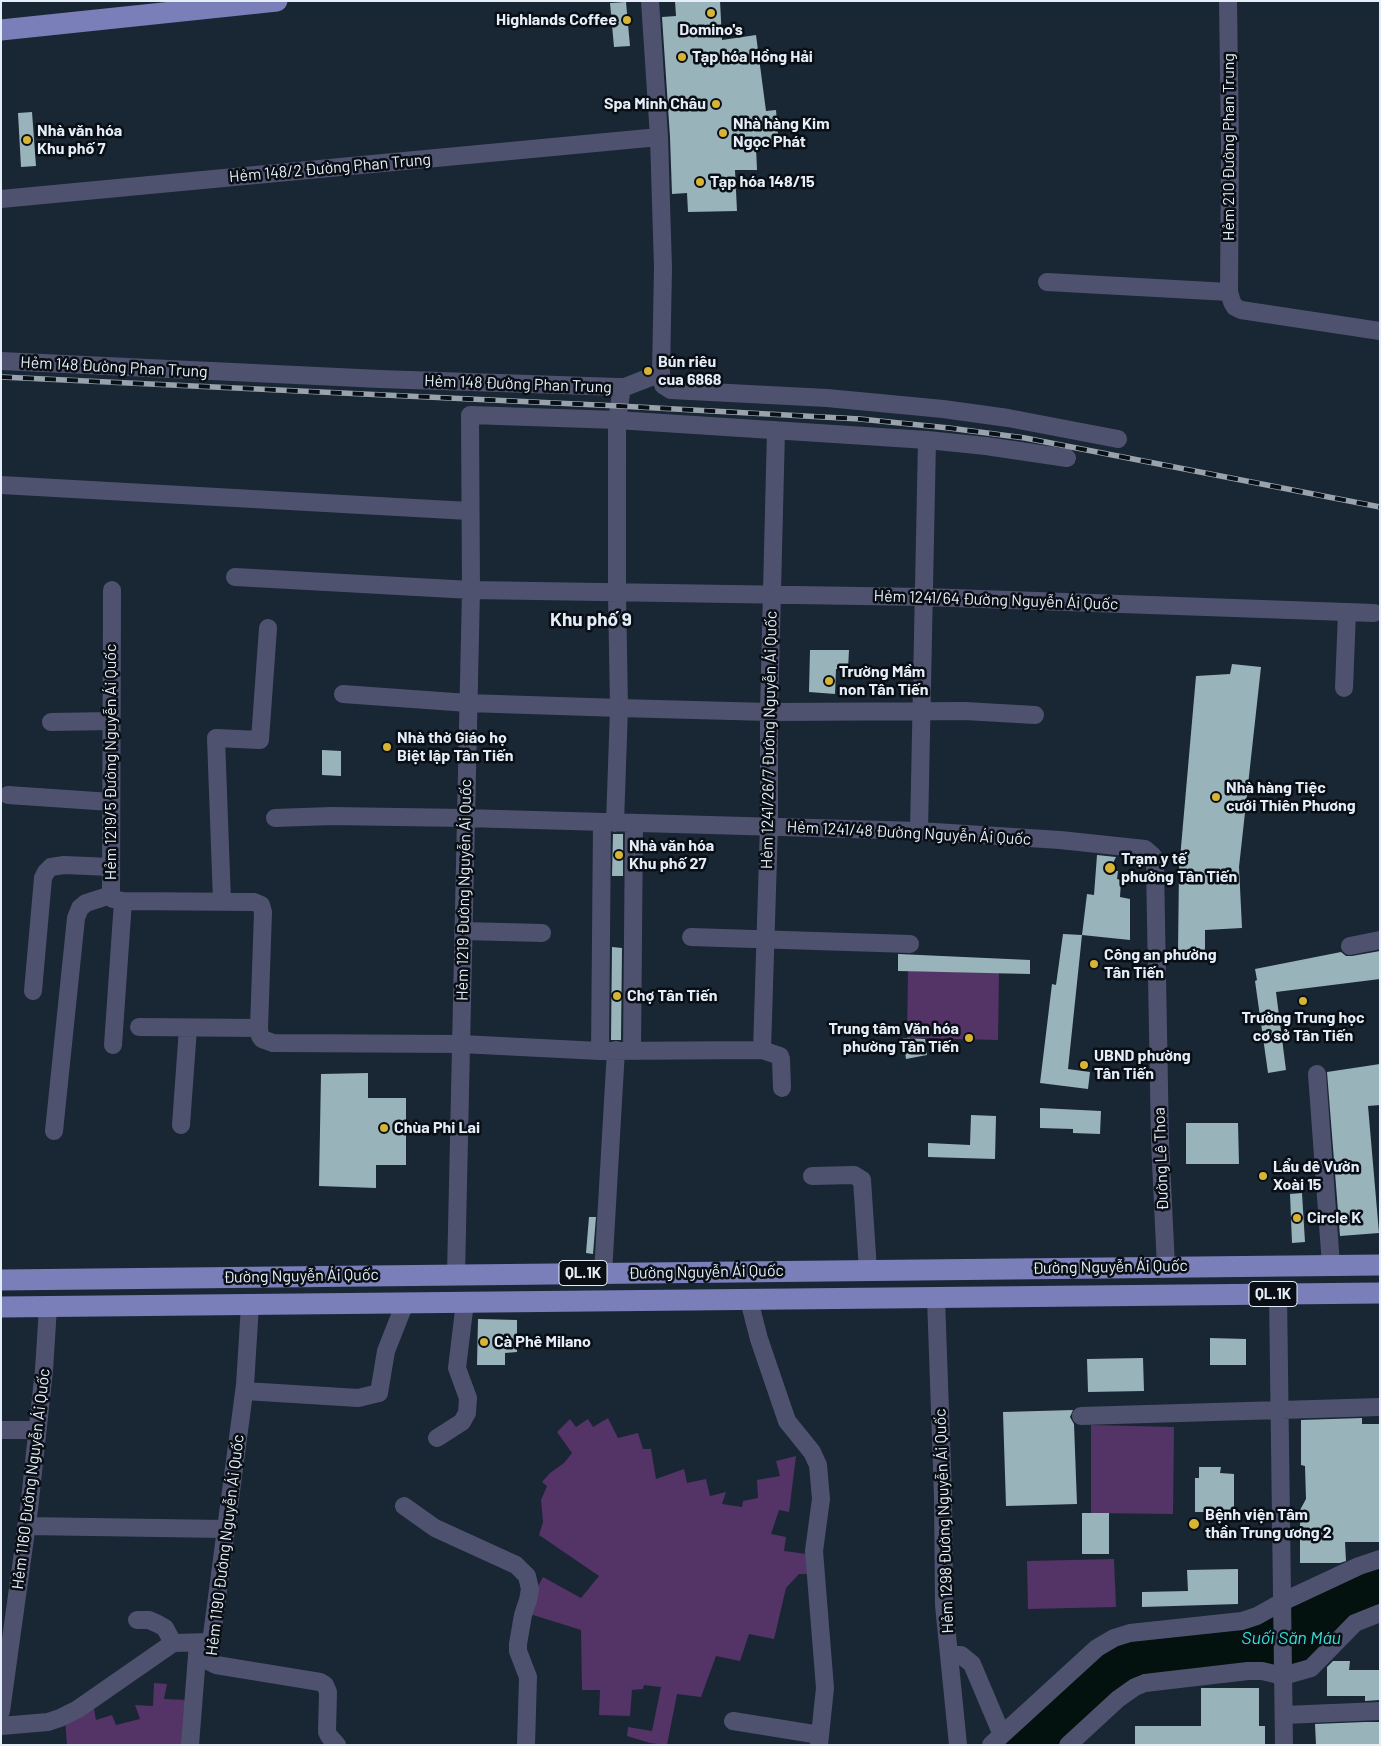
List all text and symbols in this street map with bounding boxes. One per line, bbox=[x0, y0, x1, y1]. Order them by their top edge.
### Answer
marker: Domino's bbox=[705, 7, 717, 19]
place label: Highlands Coffee bbox=[496, 10, 617, 30]
marker: Highlands Coffee bbox=[621, 14, 633, 26]
place label: Domino's bbox=[679, 20, 743, 40]
place label: Tạp hóa Hồng Hải bbox=[692, 47, 813, 67]
marker: Tạp hóa Hồng Hải bbox=[676, 51, 688, 63]
street label: Hẻm 210 Đường Phan Trung bbox=[1219, 53, 1239, 241]
place label: Spa Minh Châu bbox=[604, 94, 706, 114]
marker: Spa Minh Châu bbox=[710, 98, 722, 110]
place label: Nhà hàng Kim Ngọc Phát bbox=[733, 114, 830, 152]
place label: Nhà văn hóa Khu phố 7 bbox=[37, 121, 122, 159]
marker: Nhà hàng Kim Ngọc Phát bbox=[717, 127, 729, 139]
marker: Nhà văn hóa Khu phố 7 bbox=[21, 134, 33, 146]
street label: Hẻm 148/2 Đường Phan Trung bbox=[228, 150, 432, 186]
place label: Tạp hóa 148/15 bbox=[710, 172, 815, 192]
marker: Tạp hóa 148/15 bbox=[694, 176, 706, 188]
place label: Bún riêu cua 6868 bbox=[658, 352, 721, 390]
street label: Hẻm 148 Đường Phan Trung bbox=[20, 353, 208, 381]
marker: Bún riêu cua 6868 bbox=[642, 365, 654, 377]
street label: Hẻm 148 Đường Phan Trung bbox=[424, 371, 612, 397]
street label: Hẻm 1241/64 Đường Nguyễn Ái Quốc bbox=[873, 586, 1119, 614]
district label: Khu phố 9 bbox=[550, 609, 632, 631]
street label: Hẻm 1241/26/7 Đường Nguyễn Ái Quốc bbox=[757, 611, 781, 869]
street label: Hẻm 1219/5 Đường Nguyễn Ái Quốc bbox=[101, 644, 121, 880]
place label: Trường Mầm non Tân Tiến bbox=[839, 662, 929, 700]
marker: Trường Mầm non Tân Tiến bbox=[823, 675, 835, 687]
place label: Nhà thờ Giáo họ Biệt lập Tân Tiến bbox=[397, 728, 513, 766]
marker: Nhà thờ Giáo họ Biệt lập Tân Tiến bbox=[381, 741, 393, 753]
place label: Nhà hàng Tiệc cưới Thiên Phương bbox=[1226, 778, 1356, 816]
street label: Hẻm 1219 Đường Nguyễn Ái Quốc bbox=[452, 779, 476, 1001]
marker: Nhà hàng Tiệc cưới Thiên Phương bbox=[1210, 791, 1222, 803]
street label: Hẻm 1241/48 Đường Nguyễn Ái Quốc bbox=[786, 817, 1032, 849]
place label: Nhà văn hóa Khu phố 27 bbox=[629, 836, 714, 874]
marker: Nhà văn hóa Khu phố 27 bbox=[613, 849, 625, 861]
place label: Trạm y tế phường Tân Tiến bbox=[1121, 849, 1237, 887]
marker: Trạm y tế phường Tân Tiến bbox=[1103, 861, 1117, 875]
place label: Công an phường Tân Tiến bbox=[1104, 945, 1217, 983]
marker: Công an phường Tân Tiến bbox=[1088, 958, 1100, 970]
place label: Chợ Tân Tiến bbox=[627, 986, 717, 1006]
marker: Chợ Tân Tiến bbox=[611, 990, 623, 1002]
marker: Trường Trung học cơ sở Tân Tiến bbox=[1297, 995, 1309, 1007]
place label: Trường Trung học cơ sở Tân Tiến bbox=[1241, 1008, 1365, 1046]
place label: Trung tâm Văn hóa phường Tân Tiến bbox=[828, 1019, 959, 1057]
marker: Trung tâm Văn hóa phường Tân Tiến bbox=[963, 1032, 975, 1044]
place label: UBND phường Tân Tiến bbox=[1094, 1046, 1191, 1084]
marker: UBND phường Tân Tiến bbox=[1078, 1059, 1090, 1071]
street label: Đường Lê Thoa bbox=[1150, 1107, 1172, 1211]
place label: Chùa Phi Lai bbox=[394, 1118, 480, 1138]
marker: Chùa Phi Lai bbox=[378, 1122, 390, 1134]
place label: Lẩu dê Vườn Xoài 15 bbox=[1273, 1157, 1359, 1195]
marker: Lẩu dê Vườn Xoài 15 bbox=[1257, 1170, 1269, 1182]
place label: Circle K bbox=[1307, 1208, 1361, 1228]
marker: Circle K bbox=[1291, 1212, 1303, 1224]
street label: Đường Nguyễn Ái Quốc bbox=[1032, 1256, 1188, 1278]
road number: QL.1K bbox=[559, 1260, 607, 1286]
street label: Đường Nguyễn Ái Quốc bbox=[628, 1261, 784, 1283]
street label: Đường Nguyễn Ái Quốc bbox=[223, 1265, 379, 1287]
road number: QL.1K bbox=[1249, 1282, 1297, 1306]
place label: Cà Phê Milano bbox=[494, 1332, 591, 1352]
marker: Cà Phê Milano bbox=[478, 1336, 490, 1348]
street label: Hẻm 1160 Đường Nguyễn Ái Quốc bbox=[8, 1367, 54, 1591]
street label: Hẻm 1298 Đường Nguyễn Ái Quốc bbox=[930, 1408, 958, 1634]
street label: Hẻm 1190 Đường Nguyễn Ái Quốc bbox=[202, 1433, 248, 1657]
place label: Bệnh viện Tâm thần Trung ương 2 bbox=[1205, 1505, 1332, 1543]
marker: Bệnh viện Tâm thần Trung ương 2 bbox=[1187, 1517, 1201, 1531]
water label: Suối Săn Máu bbox=[1241, 1627, 1341, 1649]

